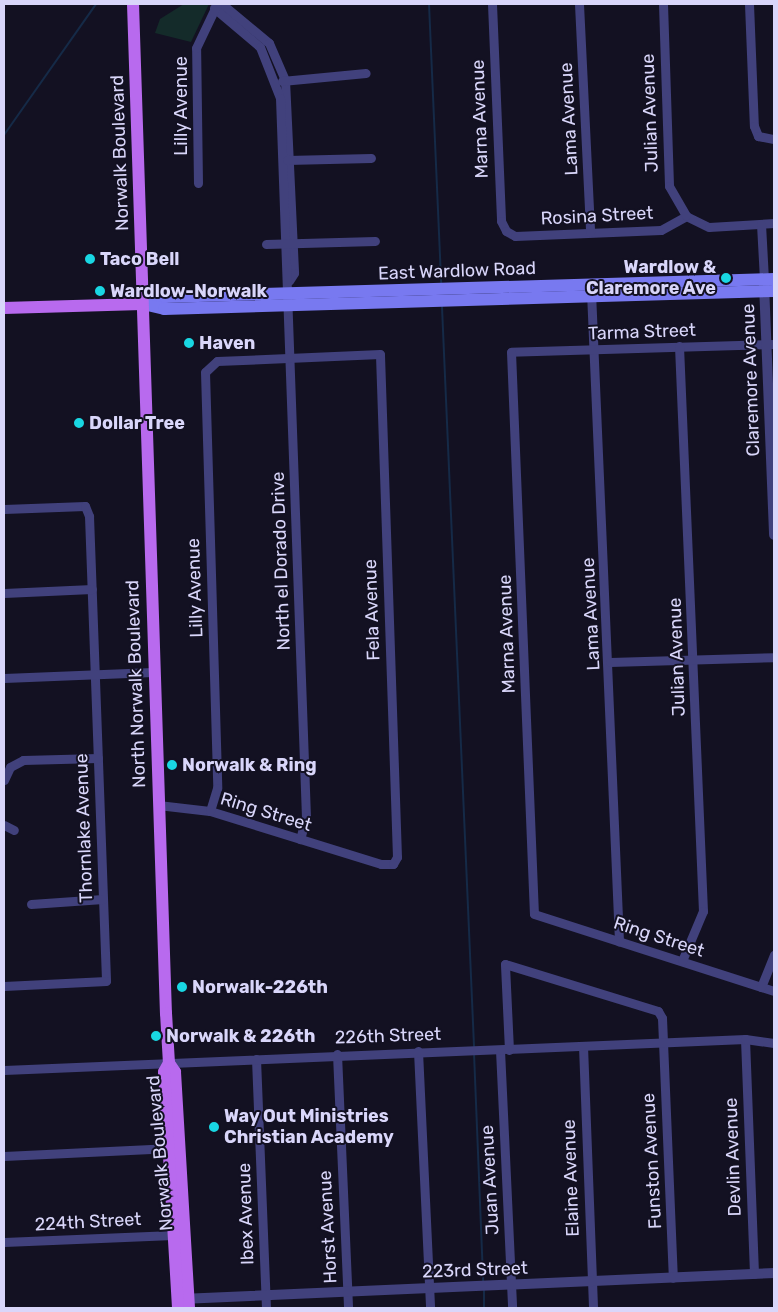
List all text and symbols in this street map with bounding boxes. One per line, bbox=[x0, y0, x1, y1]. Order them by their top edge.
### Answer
street label: Julian Avenue bbox=[637, 53, 663, 173]
street label: Lilly Avenue bbox=[170, 56, 192, 156]
street label: Marna Avenue bbox=[467, 59, 493, 179]
street label: Lama Avenue bbox=[555, 62, 583, 176]
street label: Norwalk Boulevard bbox=[106, 75, 134, 231]
street label: Rosina Street bbox=[540, 202, 654, 230]
place label: Taco Bell bbox=[100, 248, 179, 270]
marker: Taco Bell bbox=[84, 253, 96, 265]
street label: East Wardlow Road bbox=[377, 257, 537, 285]
place label: Wardlow & Claremore Ave bbox=[585, 257, 716, 300]
marker: Wardlow & Claremore Ave bbox=[720, 272, 732, 284]
place label: Wardlow-Norwalk bbox=[110, 280, 267, 302]
marker: Wardlow-Norwalk bbox=[94, 285, 106, 297]
street label: Claremore Avenue bbox=[738, 303, 764, 457]
street label: Tarma Street bbox=[588, 319, 696, 345]
place label: Haven bbox=[199, 332, 255, 354]
marker: Haven bbox=[183, 337, 195, 349]
place label: Dollar Tree bbox=[89, 412, 186, 434]
marker: Dollar Tree bbox=[73, 417, 85, 429]
street label: North el Dorado Drive bbox=[267, 471, 295, 651]
street label: Lilly Avenue bbox=[182, 537, 208, 639]
street label: Lama Avenue bbox=[577, 557, 605, 671]
street label: Fela Avenue bbox=[359, 559, 385, 661]
street label: Marna Avenue bbox=[494, 574, 520, 694]
street label: North Norwalk Boulevard bbox=[122, 580, 150, 788]
street label: Julian Avenue bbox=[664, 597, 690, 717]
street label: Thornlake Avenue bbox=[71, 753, 97, 903]
place label: Norwalk & Ring bbox=[182, 754, 317, 776]
marker: Norwalk & Ring bbox=[166, 759, 178, 771]
street label: Ring Street bbox=[218, 788, 314, 836]
street label: Ring Street bbox=[611, 912, 707, 962]
place label: Norwalk-226th bbox=[192, 976, 328, 998]
marker: Norwalk-226th bbox=[176, 981, 188, 993]
street label: 226th Street bbox=[334, 1023, 442, 1049]
place label: Norwalk & 226th bbox=[166, 1025, 315, 1047]
marker: Norwalk & 226th bbox=[150, 1030, 162, 1042]
street label: Norwalk Boulevard bbox=[142, 1074, 178, 1232]
street label: Funston Avenue bbox=[638, 1092, 666, 1230]
street label: Devlin Avenue bbox=[720, 1097, 746, 1217]
place label: Way Out Ministries Christian Academy bbox=[224, 1106, 394, 1148]
street label: Elaine Avenue bbox=[558, 1119, 584, 1237]
marker: Way Out Ministries Christian Academy bbox=[208, 1121, 220, 1133]
street label: Juan Avenue bbox=[476, 1124, 504, 1236]
street label: Ibex Avenue bbox=[233, 1162, 259, 1266]
street label: Horst Avenue bbox=[314, 1170, 342, 1284]
street label: 224th Street bbox=[34, 1208, 142, 1236]
street label: 223rd Street bbox=[422, 1257, 528, 1283]

